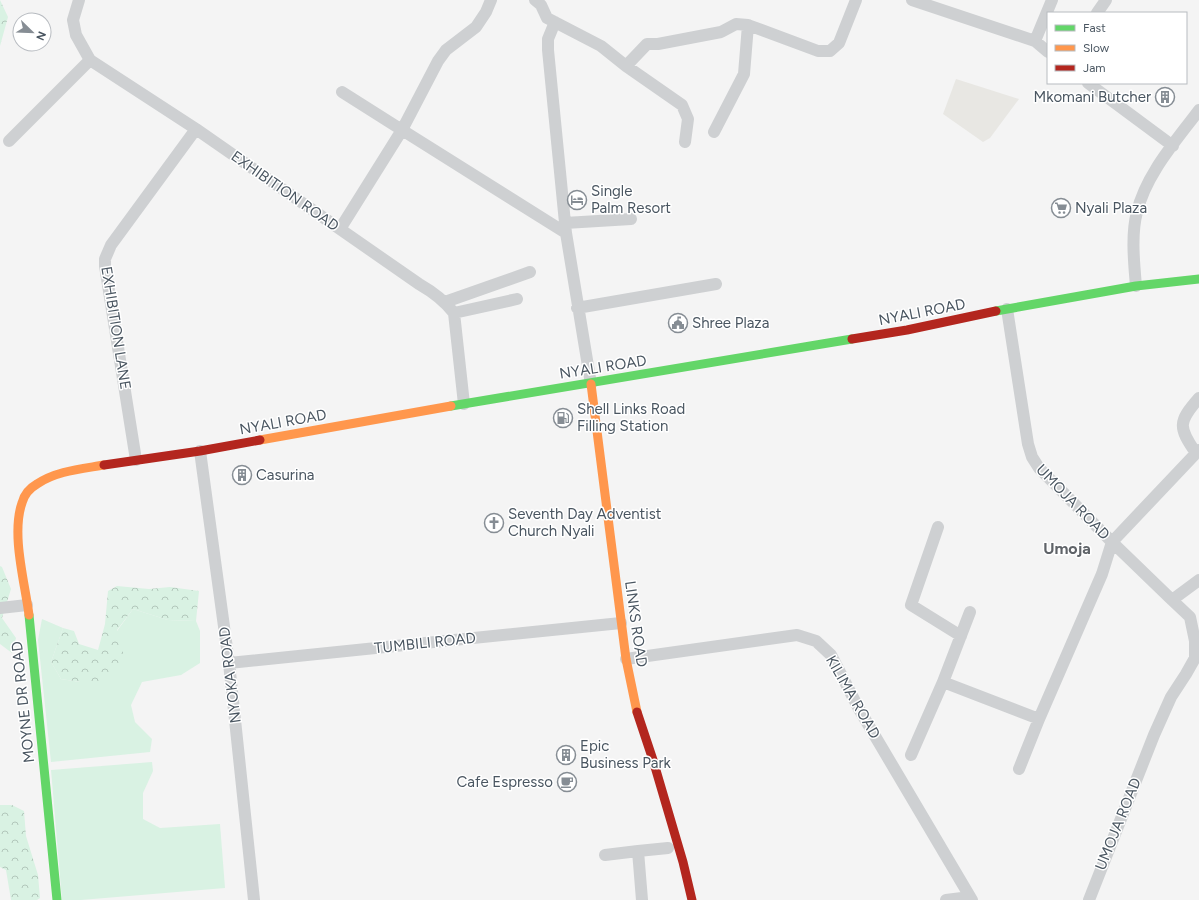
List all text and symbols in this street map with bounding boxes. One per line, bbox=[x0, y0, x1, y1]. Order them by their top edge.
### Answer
north arrow bbox=[12, 12, 52, 52]
legend bbox=[1047, 12, 1187, 84]
text: Fast bbox=[1083, 21, 1106, 35]
text: N bbox=[33, 29, 48, 42]
text: Slow bbox=[1083, 41, 1110, 55]
text: Jam bbox=[1083, 61, 1106, 75]
building icon: Mkomani Butcher bbox=[1154, 86, 1176, 108]
place label: Mkomani Butcher bbox=[1034, 88, 1151, 106]
street label: EXHIBITION ROAD bbox=[228, 147, 342, 235]
place label: Single Palm Resort bbox=[591, 182, 671, 217]
hotel icon: Single Palm Resort bbox=[566, 189, 588, 211]
supermarket icon: Nyali Plaza bbox=[1050, 197, 1072, 219]
place label: Nyali Plaza bbox=[1075, 199, 1147, 217]
street label: EXHIBITION LANE bbox=[97, 265, 135, 391]
street label: NYALI ROAD bbox=[877, 295, 967, 329]
public building icon: Shree Plaza bbox=[667, 312, 689, 334]
place label: Shree Plaza bbox=[692, 314, 769, 332]
street label: NYALI ROAD bbox=[558, 351, 648, 383]
place label: Shell Links Road Filling Station bbox=[577, 400, 685, 435]
street label: NYALI ROAD bbox=[238, 406, 328, 438]
fuel station icon: Shell Links Road Filling Station bbox=[552, 407, 574, 429]
street label: UMOJA ROAD bbox=[1032, 460, 1114, 544]
building icon: Casurina bbox=[231, 464, 253, 486]
place label: Casurina bbox=[256, 466, 314, 484]
place label: Seventh Day Adventist Church Nyali bbox=[508, 505, 662, 540]
church icon: Seventh Day Adventist Church Nyali bbox=[483, 512, 505, 534]
district label: Umoja bbox=[1043, 539, 1091, 558]
street label: LINKS ROAD bbox=[621, 580, 651, 668]
street label: NYOKA ROAD bbox=[215, 626, 245, 724]
street label: TUMBILI ROAD bbox=[373, 629, 477, 657]
street label: MOYNE DR ROAD bbox=[8, 640, 38, 764]
street label: KILIMA ROAD bbox=[822, 652, 884, 742]
place label: Epic Business Park bbox=[580, 737, 672, 772]
building icon: Epic Business Park bbox=[555, 744, 577, 766]
cafe icon: Cafe Espresso bbox=[556, 771, 578, 793]
place label: Cafe Espresso bbox=[456, 773, 553, 791]
street label: UMOJA ROAD bbox=[1091, 775, 1145, 873]

